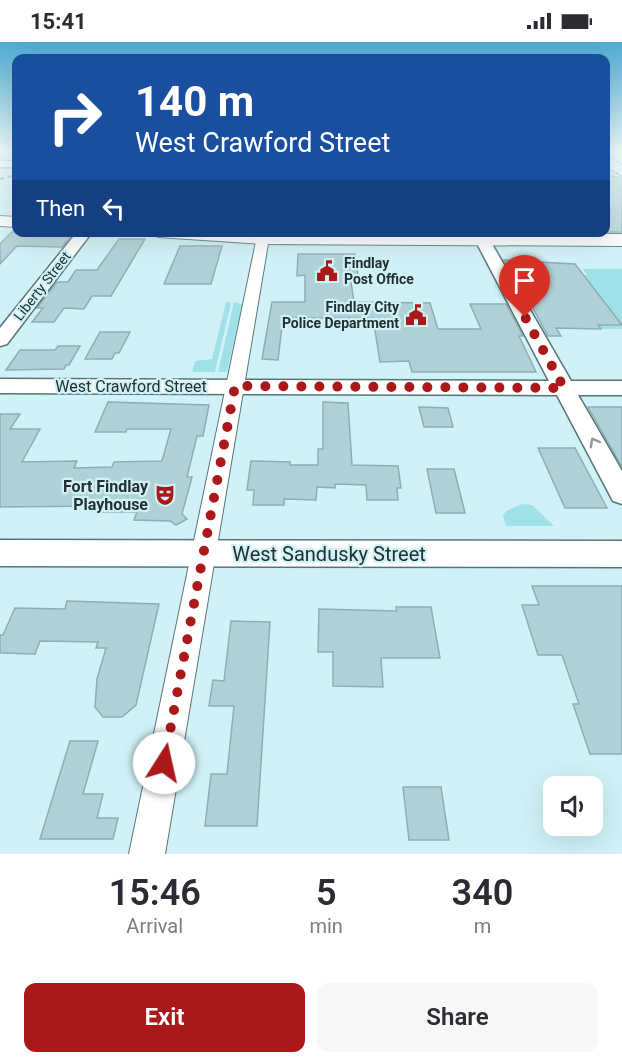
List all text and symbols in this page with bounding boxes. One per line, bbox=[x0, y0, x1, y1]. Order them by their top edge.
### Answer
text: 15:41 bbox=[30, 9, 87, 34]
text: 140 m bbox=[135, 77, 254, 126]
icon: right bbox=[36, 78, 114, 156]
text: West Crawford Street bbox=[135, 127, 390, 159]
icon: left bbox=[97, 192, 130, 225]
text: Then bbox=[36, 196, 85, 221]
street label: Liberty Street bbox=[10, 248, 74, 324]
place label: Findlay Post Office bbox=[344, 255, 414, 287]
pin bbox=[499, 255, 550, 317]
public building icon: Findlay Post Office bbox=[315, 259, 339, 283]
icon: arrive bbox=[508, 264, 541, 297]
place label: Findlay City Police Department bbox=[282, 299, 400, 331]
public building icon: Findlay City Police Department bbox=[404, 303, 428, 327]
street label: West Crawford Street bbox=[55, 377, 207, 396]
one-way arrow bbox=[590, 438, 601, 449]
place label: Fort Findlay Playhouse bbox=[63, 477, 149, 514]
theatre icon: Fort Findlay Playhouse bbox=[153, 483, 177, 507]
street label: West Sandusky Street bbox=[232, 542, 426, 566]
position arrow bbox=[132, 731, 196, 795]
map controls bbox=[543, 776, 603, 836]
button: sound bbox=[543, 776, 603, 836]
text: 15:46 bbox=[109, 872, 201, 914]
text: 5 bbox=[316, 872, 336, 914]
text: 340 bbox=[452, 872, 513, 914]
text: Arrival bbox=[126, 914, 183, 938]
text: min bbox=[309, 914, 343, 938]
text: m bbox=[474, 914, 491, 938]
button: Exit bbox=[24, 983, 305, 1052]
button: Share bbox=[317, 983, 598, 1052]

